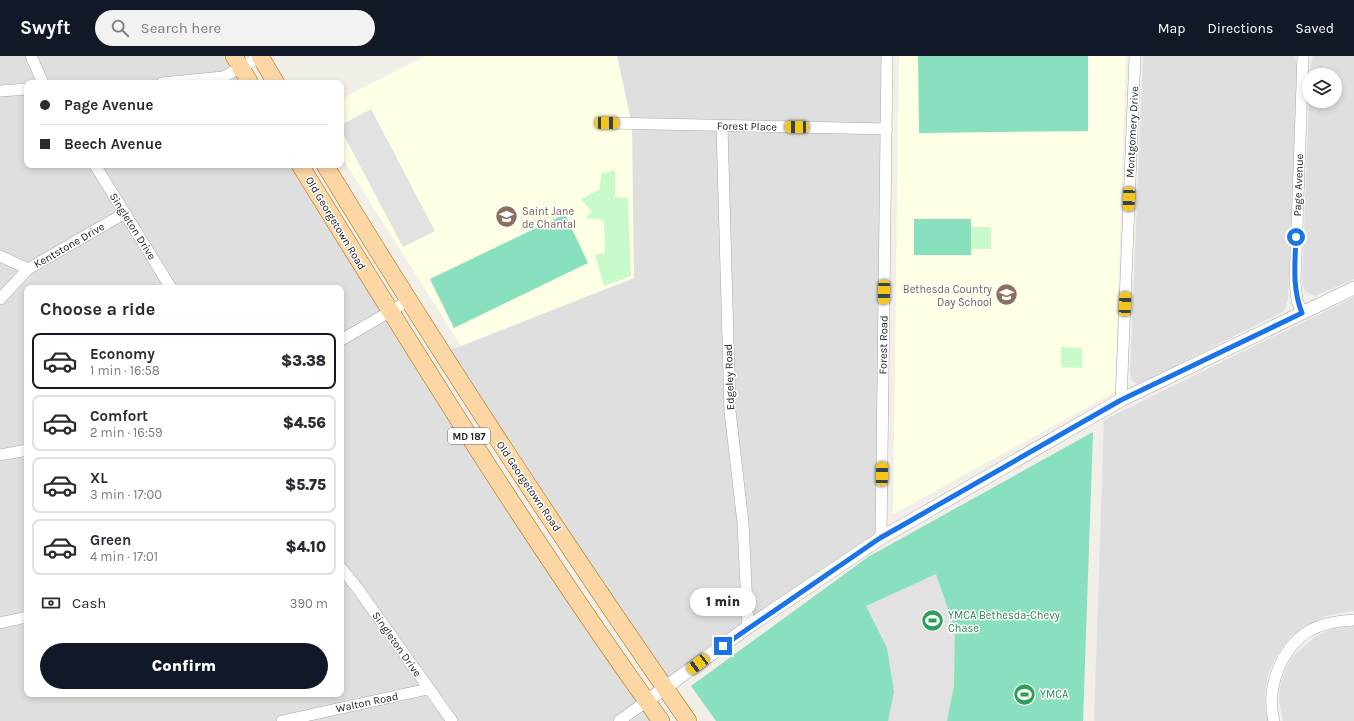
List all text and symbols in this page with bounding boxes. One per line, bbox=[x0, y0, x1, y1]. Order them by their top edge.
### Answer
search box bbox=[95, 10, 375, 46]
text: Swyft bbox=[20, 17, 71, 39]
icon: search bbox=[109, 17, 131, 39]
text: Search here bbox=[141, 19, 221, 37]
text: Map bbox=[1158, 20, 1186, 37]
text: Directions bbox=[1208, 20, 1273, 37]
text: Saved bbox=[1295, 20, 1334, 37]
map controls bbox=[1302, 68, 1342, 108]
button: layers bbox=[1302, 68, 1342, 108]
street label: Montgomery Drive bbox=[1124, 86, 1141, 178]
text: Page Avenue bbox=[64, 96, 153, 114]
car bbox=[595, 117, 619, 129]
street label: Forest Place bbox=[717, 119, 778, 134]
car bbox=[785, 121, 809, 133]
text: Beech Avenue bbox=[64, 135, 162, 153]
street label: Page Avenue bbox=[1291, 153, 1306, 217]
street label: Old Georgetown Road bbox=[303, 174, 369, 272]
car bbox=[1123, 187, 1135, 211]
street label: Singleton Drive bbox=[107, 190, 159, 262]
school or university icon: Saint Jane de Chantal bbox=[493, 204, 519, 230]
place label: Saint Jane de Chantal bbox=[522, 205, 576, 231]
street label: Kentstone Drive bbox=[32, 220, 107, 271]
route start bbox=[1287, 228, 1305, 246]
car bbox=[878, 280, 890, 304]
school or university icon: Bethesda Country Day School bbox=[994, 282, 1020, 308]
place label: Bethesda Country Day School bbox=[903, 283, 992, 309]
car bbox=[1119, 292, 1131, 316]
text: Choose a ride bbox=[40, 298, 155, 320]
street label: Forest Road bbox=[876, 315, 891, 375]
icon: car bbox=[42, 343, 78, 379]
street label: Edgeley Road bbox=[722, 344, 737, 410]
text: Economy bbox=[90, 345, 155, 363]
text: $3.38 bbox=[281, 352, 326, 370]
text: 1 min · 16:58 bbox=[90, 363, 160, 378]
icon: car bbox=[42, 405, 78, 441]
text: Comfort bbox=[90, 407, 148, 425]
text: $4.56 bbox=[283, 414, 326, 432]
text: 2 min · 16:59 bbox=[90, 425, 163, 440]
road number: MD 187 bbox=[448, 428, 490, 444]
street label: Old Georgetown Road bbox=[493, 439, 564, 534]
car bbox=[876, 462, 888, 486]
icon: car bbox=[42, 467, 78, 503]
text: XL bbox=[90, 469, 108, 487]
text: $5.75 bbox=[285, 476, 326, 494]
text: 3 min · 17:00 bbox=[90, 487, 162, 502]
icon: car bbox=[42, 529, 78, 565]
text: Green bbox=[90, 531, 131, 549]
text: $4.10 bbox=[286, 538, 326, 556]
text: 4 min · 17:01 bbox=[90, 549, 158, 564]
callout: 1 min bbox=[690, 588, 756, 616]
icon: cash bbox=[40, 592, 62, 614]
text: Cash bbox=[72, 594, 106, 612]
text: 1 min bbox=[706, 594, 740, 609]
text: 390 m bbox=[290, 596, 328, 611]
sports icon: YMCA Bethesda-Chevy Chase bbox=[920, 608, 946, 634]
street label: Singleton Drive bbox=[369, 609, 424, 680]
place label: YMCA Bethesda-Chevy Chase bbox=[948, 609, 1060, 635]
route end bbox=[714, 637, 732, 655]
button: Confirm bbox=[40, 643, 328, 689]
car bbox=[685, 652, 711, 676]
sports icon: YMCA bbox=[1011, 681, 1037, 707]
place label: YMCA bbox=[1040, 688, 1069, 701]
street label: Walton Road bbox=[335, 690, 399, 715]

